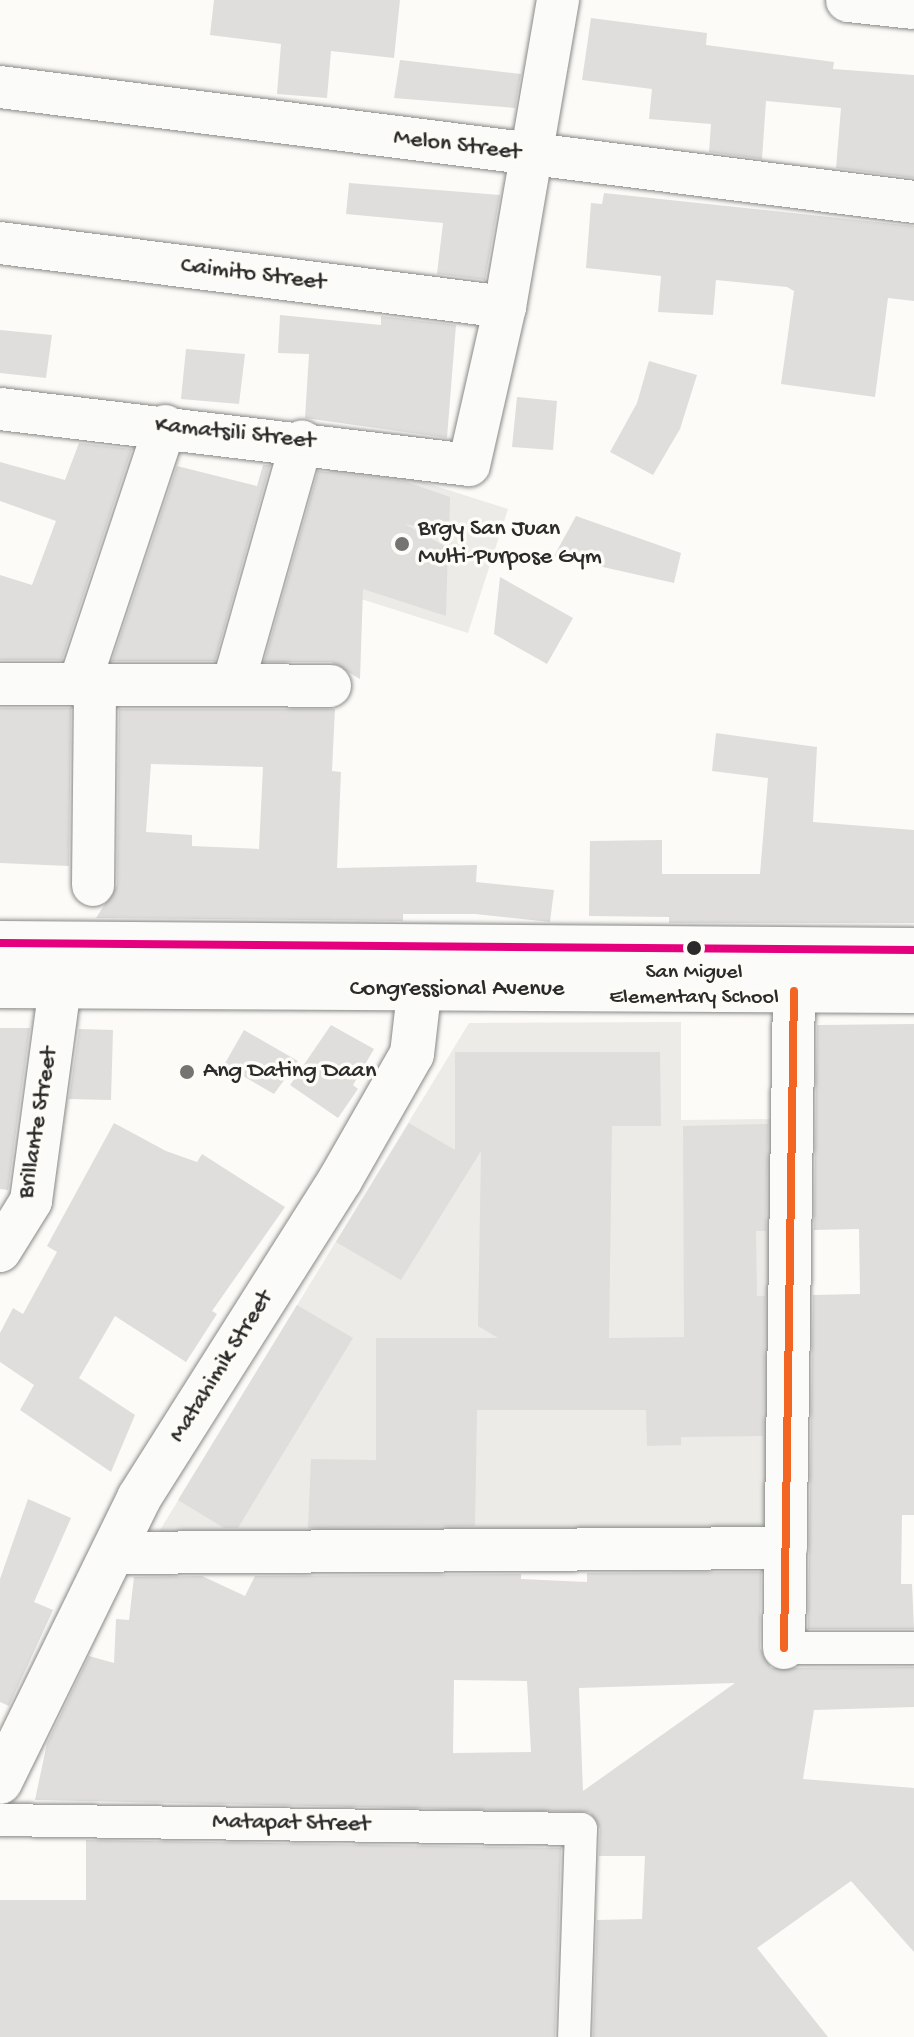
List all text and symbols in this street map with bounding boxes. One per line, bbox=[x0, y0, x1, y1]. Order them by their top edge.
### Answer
street label: Melon Street bbox=[392, 124, 522, 168]
street label: Caimito Street bbox=[179, 252, 327, 298]
street label: Kamatsili Street bbox=[153, 411, 317, 457]
place label: Brgy San Juan Multi-Purpose Gym bbox=[418, 516, 602, 572]
marker: Brgy San Juan Multi-Purpose Gym bbox=[393, 535, 411, 553]
marker: San Miguel Elementary School bbox=[686, 940, 702, 956]
place label: San Miguel Elementary School bbox=[609, 960, 779, 1012]
street label: Congressional Avenue bbox=[350, 976, 564, 1004]
street label: Brillante Street bbox=[13, 1045, 65, 1201]
place label: Ang Dating Daan bbox=[203, 1058, 376, 1086]
marker: Ang Dating Daan bbox=[178, 1063, 196, 1081]
street label: Matahimik Street bbox=[164, 1286, 280, 1448]
street label: Matapat Street bbox=[212, 1808, 370, 1840]

